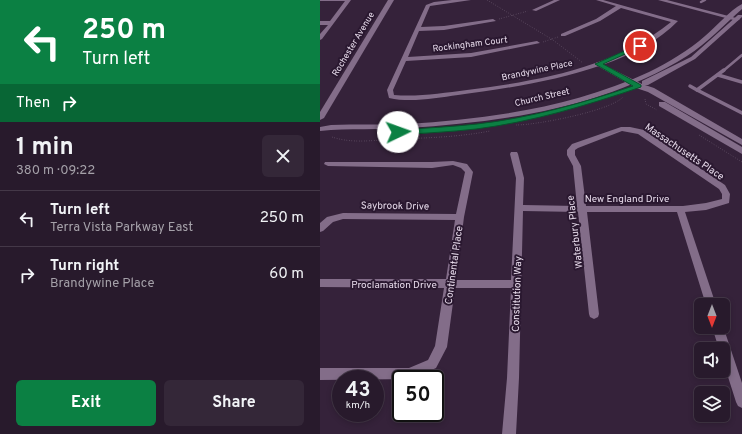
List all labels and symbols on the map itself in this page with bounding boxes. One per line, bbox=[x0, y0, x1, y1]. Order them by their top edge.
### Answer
street label: Rochester Avenue bbox=[330, 10, 377, 78]
pin bbox=[623, 29, 657, 63]
street label: Rockingham Court bbox=[432, 34, 508, 55]
street label: Brandywine Place bbox=[501, 58, 574, 83]
street label: Church Street bbox=[514, 86, 571, 109]
position arrow bbox=[377, 111, 419, 153]
street label: Massachusetts Place bbox=[642, 121, 726, 184]
street label: New England Drive bbox=[585, 193, 669, 206]
street label: Waterbury Place bbox=[565, 194, 586, 269]
street label: Saybrook Drive bbox=[361, 199, 429, 214]
street label: Continental Place bbox=[443, 225, 466, 305]
street label: Constitution Way bbox=[510, 256, 525, 332]
street label: Proclamation Drive bbox=[351, 279, 437, 292]
north arrow bbox=[694, 298, 730, 334]
speed limit sign: 50 bbox=[392, 370, 444, 422]

